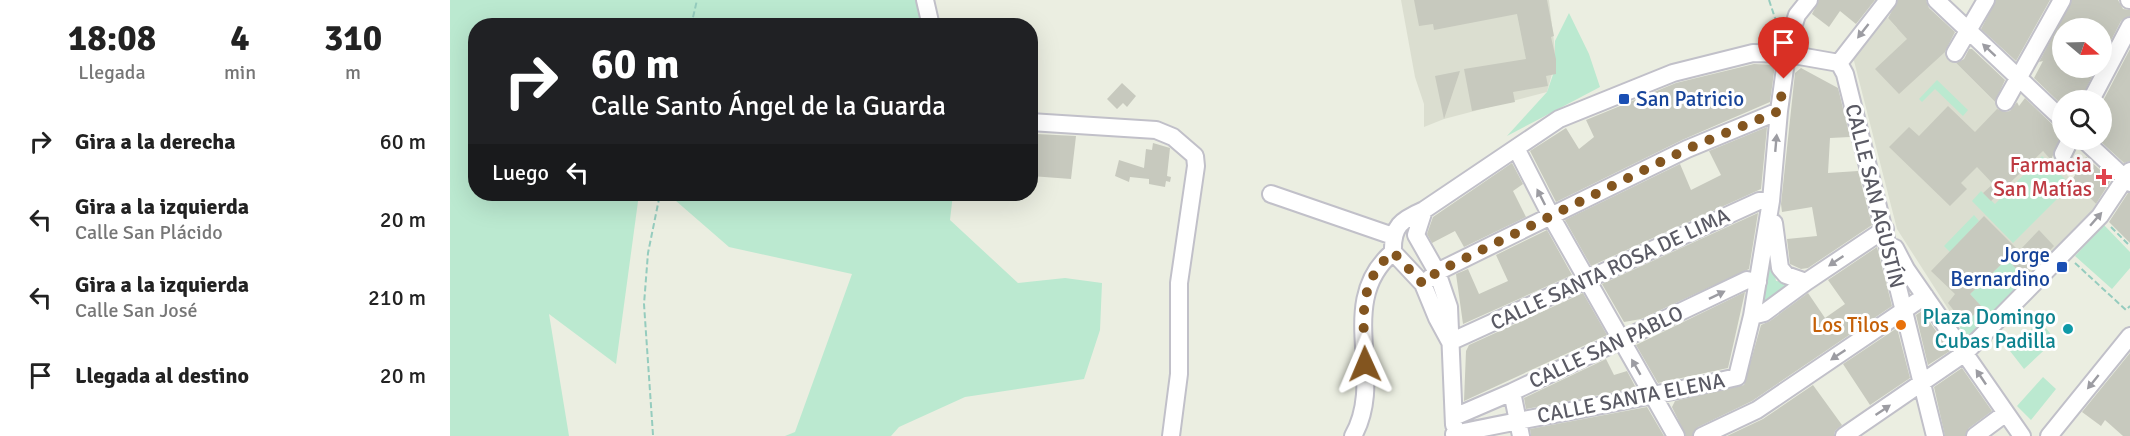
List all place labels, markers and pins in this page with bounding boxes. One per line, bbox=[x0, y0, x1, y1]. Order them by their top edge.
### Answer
pin bbox=[1758, 17, 1809, 79]
place label: San Patricio bbox=[1636, 86, 1744, 112]
marker: San Patricio bbox=[1617, 92, 1631, 106]
place label: Farmacia San Matías bbox=[1993, 152, 2092, 202]
marker: Farmacia San Matías bbox=[2097, 170, 2111, 184]
place label: Jorge Bernardino bbox=[1950, 242, 2050, 292]
marker: Jorge Bernardino bbox=[2055, 260, 2069, 274]
place label: Plaza Domingo Cubas Padilla bbox=[1922, 304, 2056, 354]
place label: Los Tilos bbox=[1812, 312, 1889, 338]
marker: Los Tilos bbox=[1894, 318, 1908, 332]
marker: Plaza Domingo Cubas Padilla bbox=[2061, 322, 2075, 336]

